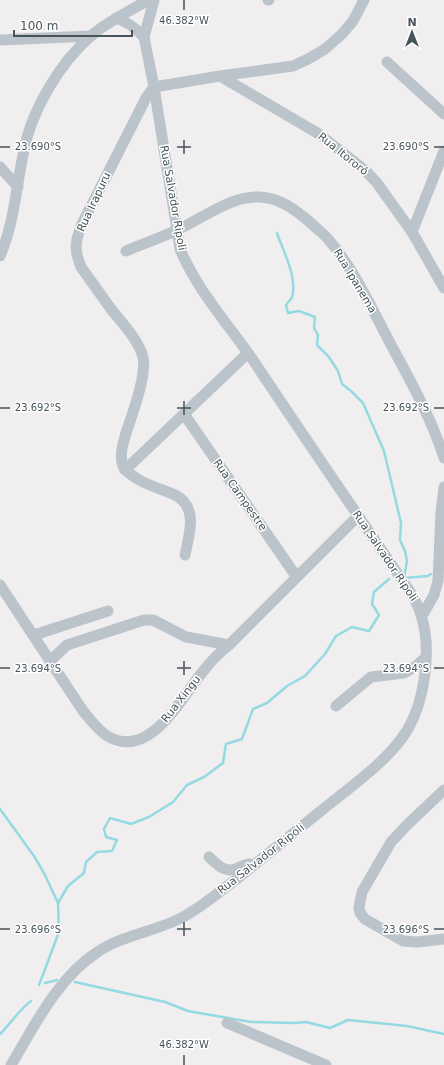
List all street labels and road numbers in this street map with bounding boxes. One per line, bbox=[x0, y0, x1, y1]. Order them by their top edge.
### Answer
street label: Rua Itororó bbox=[315, 130, 371, 178]
street label: Rua Salvador Ripoli bbox=[157, 144, 189, 252]
street label: Rua Irapuru bbox=[75, 170, 113, 234]
street label: Rua Ipanema bbox=[331, 247, 379, 315]
street label: Rua Campestre bbox=[210, 457, 270, 533]
street label: Rua Salvador Ripoli bbox=[350, 508, 420, 604]
street label: Rua Xingu bbox=[159, 673, 203, 725]
street label: Rua Salvador Ripoli bbox=[215, 821, 307, 897]

